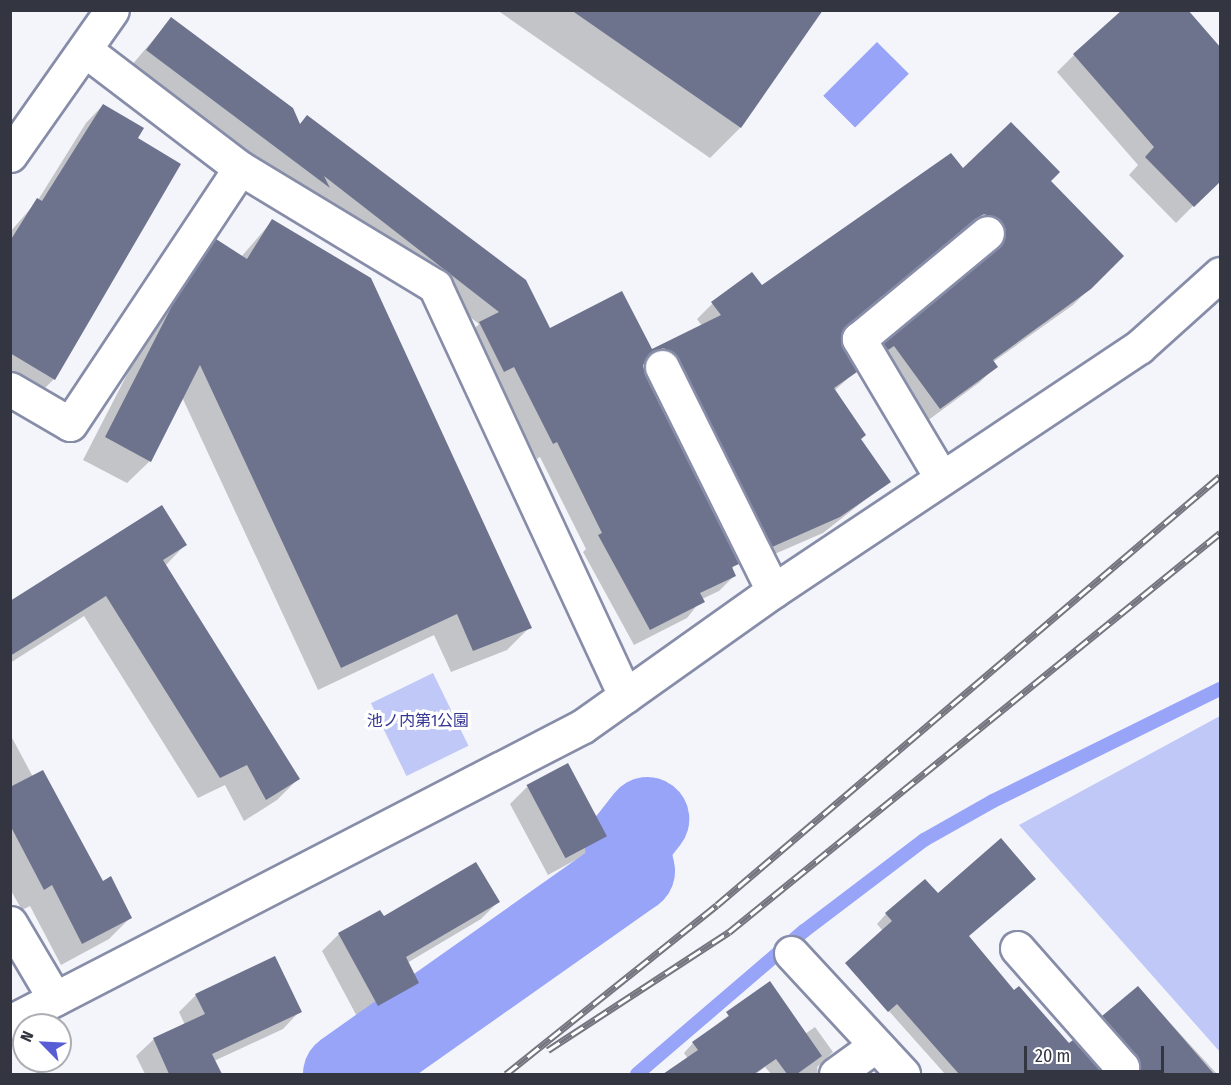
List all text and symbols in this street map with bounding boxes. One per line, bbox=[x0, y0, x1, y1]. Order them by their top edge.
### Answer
park label: 池ノ内第1公園 bbox=[367, 711, 469, 731]
north arrow bbox=[12, 1013, 72, 1073]
text: N bbox=[16, 1028, 38, 1045]
scale bar bbox=[1027, 1034, 1166, 1072]
text: 20 m bbox=[1035, 1045, 1070, 1067]

